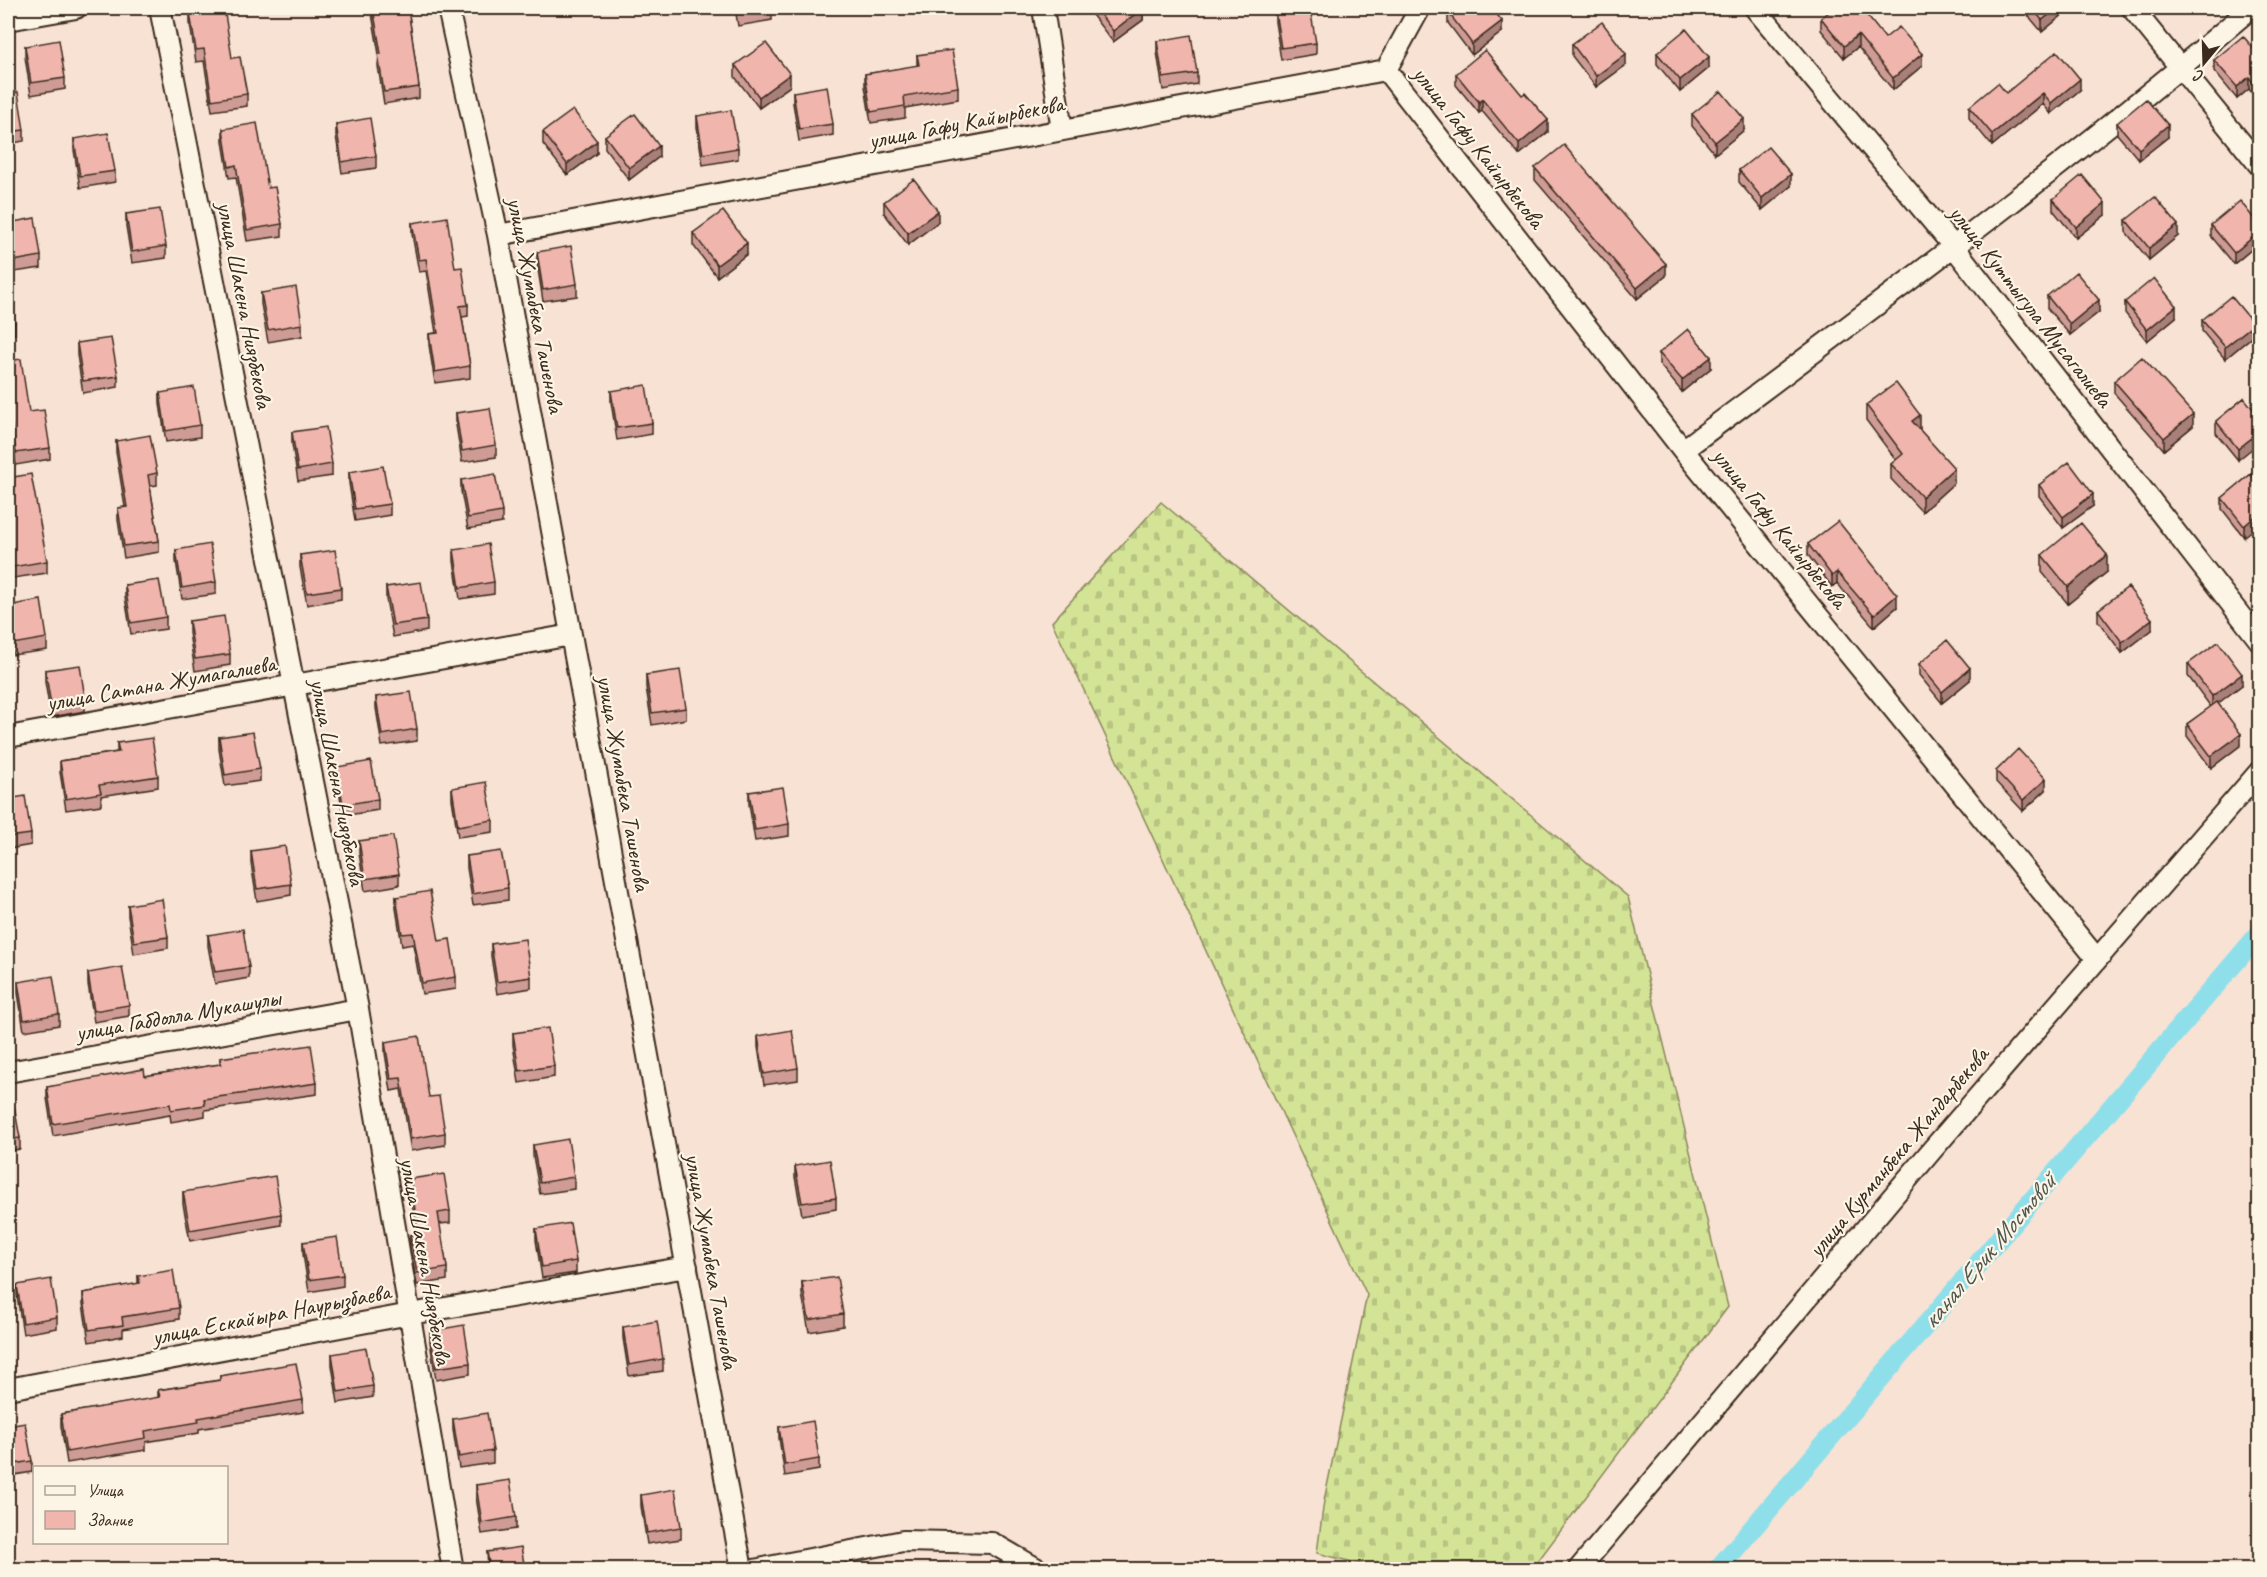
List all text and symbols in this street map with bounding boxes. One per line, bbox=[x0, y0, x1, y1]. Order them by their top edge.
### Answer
north arrow bbox=[2174, 33, 2234, 93]
street label: улица Гафу Кайырбекова bbox=[1405, 58, 1553, 236]
text: С bbox=[2190, 65, 2206, 87]
street label: улица Гафу Кайырбекова bbox=[864, 88, 1068, 156]
street label: улица Жумабека Ташенова bbox=[500, 193, 572, 417]
street label: улица Шакена Ниязбекова bbox=[210, 197, 280, 412]
street label: улица Куттыгула Мусагалиева bbox=[1941, 197, 2120, 414]
street label: улица Гафу Кайырбекова bbox=[1705, 440, 1855, 616]
street label: улица Сатана Жумагалиева bbox=[42, 648, 280, 718]
street label: улица Жумабека Ташенова bbox=[590, 671, 658, 895]
street label: улица Шакена Ниязбекова bbox=[303, 674, 373, 889]
street label: улица Габдолла Мукашулы bbox=[71, 982, 285, 1048]
street label: улица Курманбека Жандарбекова bbox=[1800, 1039, 1996, 1265]
street label: улица Жумабека Ташенова bbox=[678, 1149, 746, 1373]
street label: улица Шакена Ниязбекова bbox=[393, 1153, 459, 1368]
water label: канал Ерик Мостовой bbox=[1914, 1163, 2066, 1336]
street label: улица Ескайыра Наурызбаева bbox=[147, 1276, 395, 1353]
legend bbox=[33, 1466, 228, 1544]
text: Улица bbox=[87, 1479, 124, 1501]
text: Здание bbox=[87, 1509, 133, 1531]

